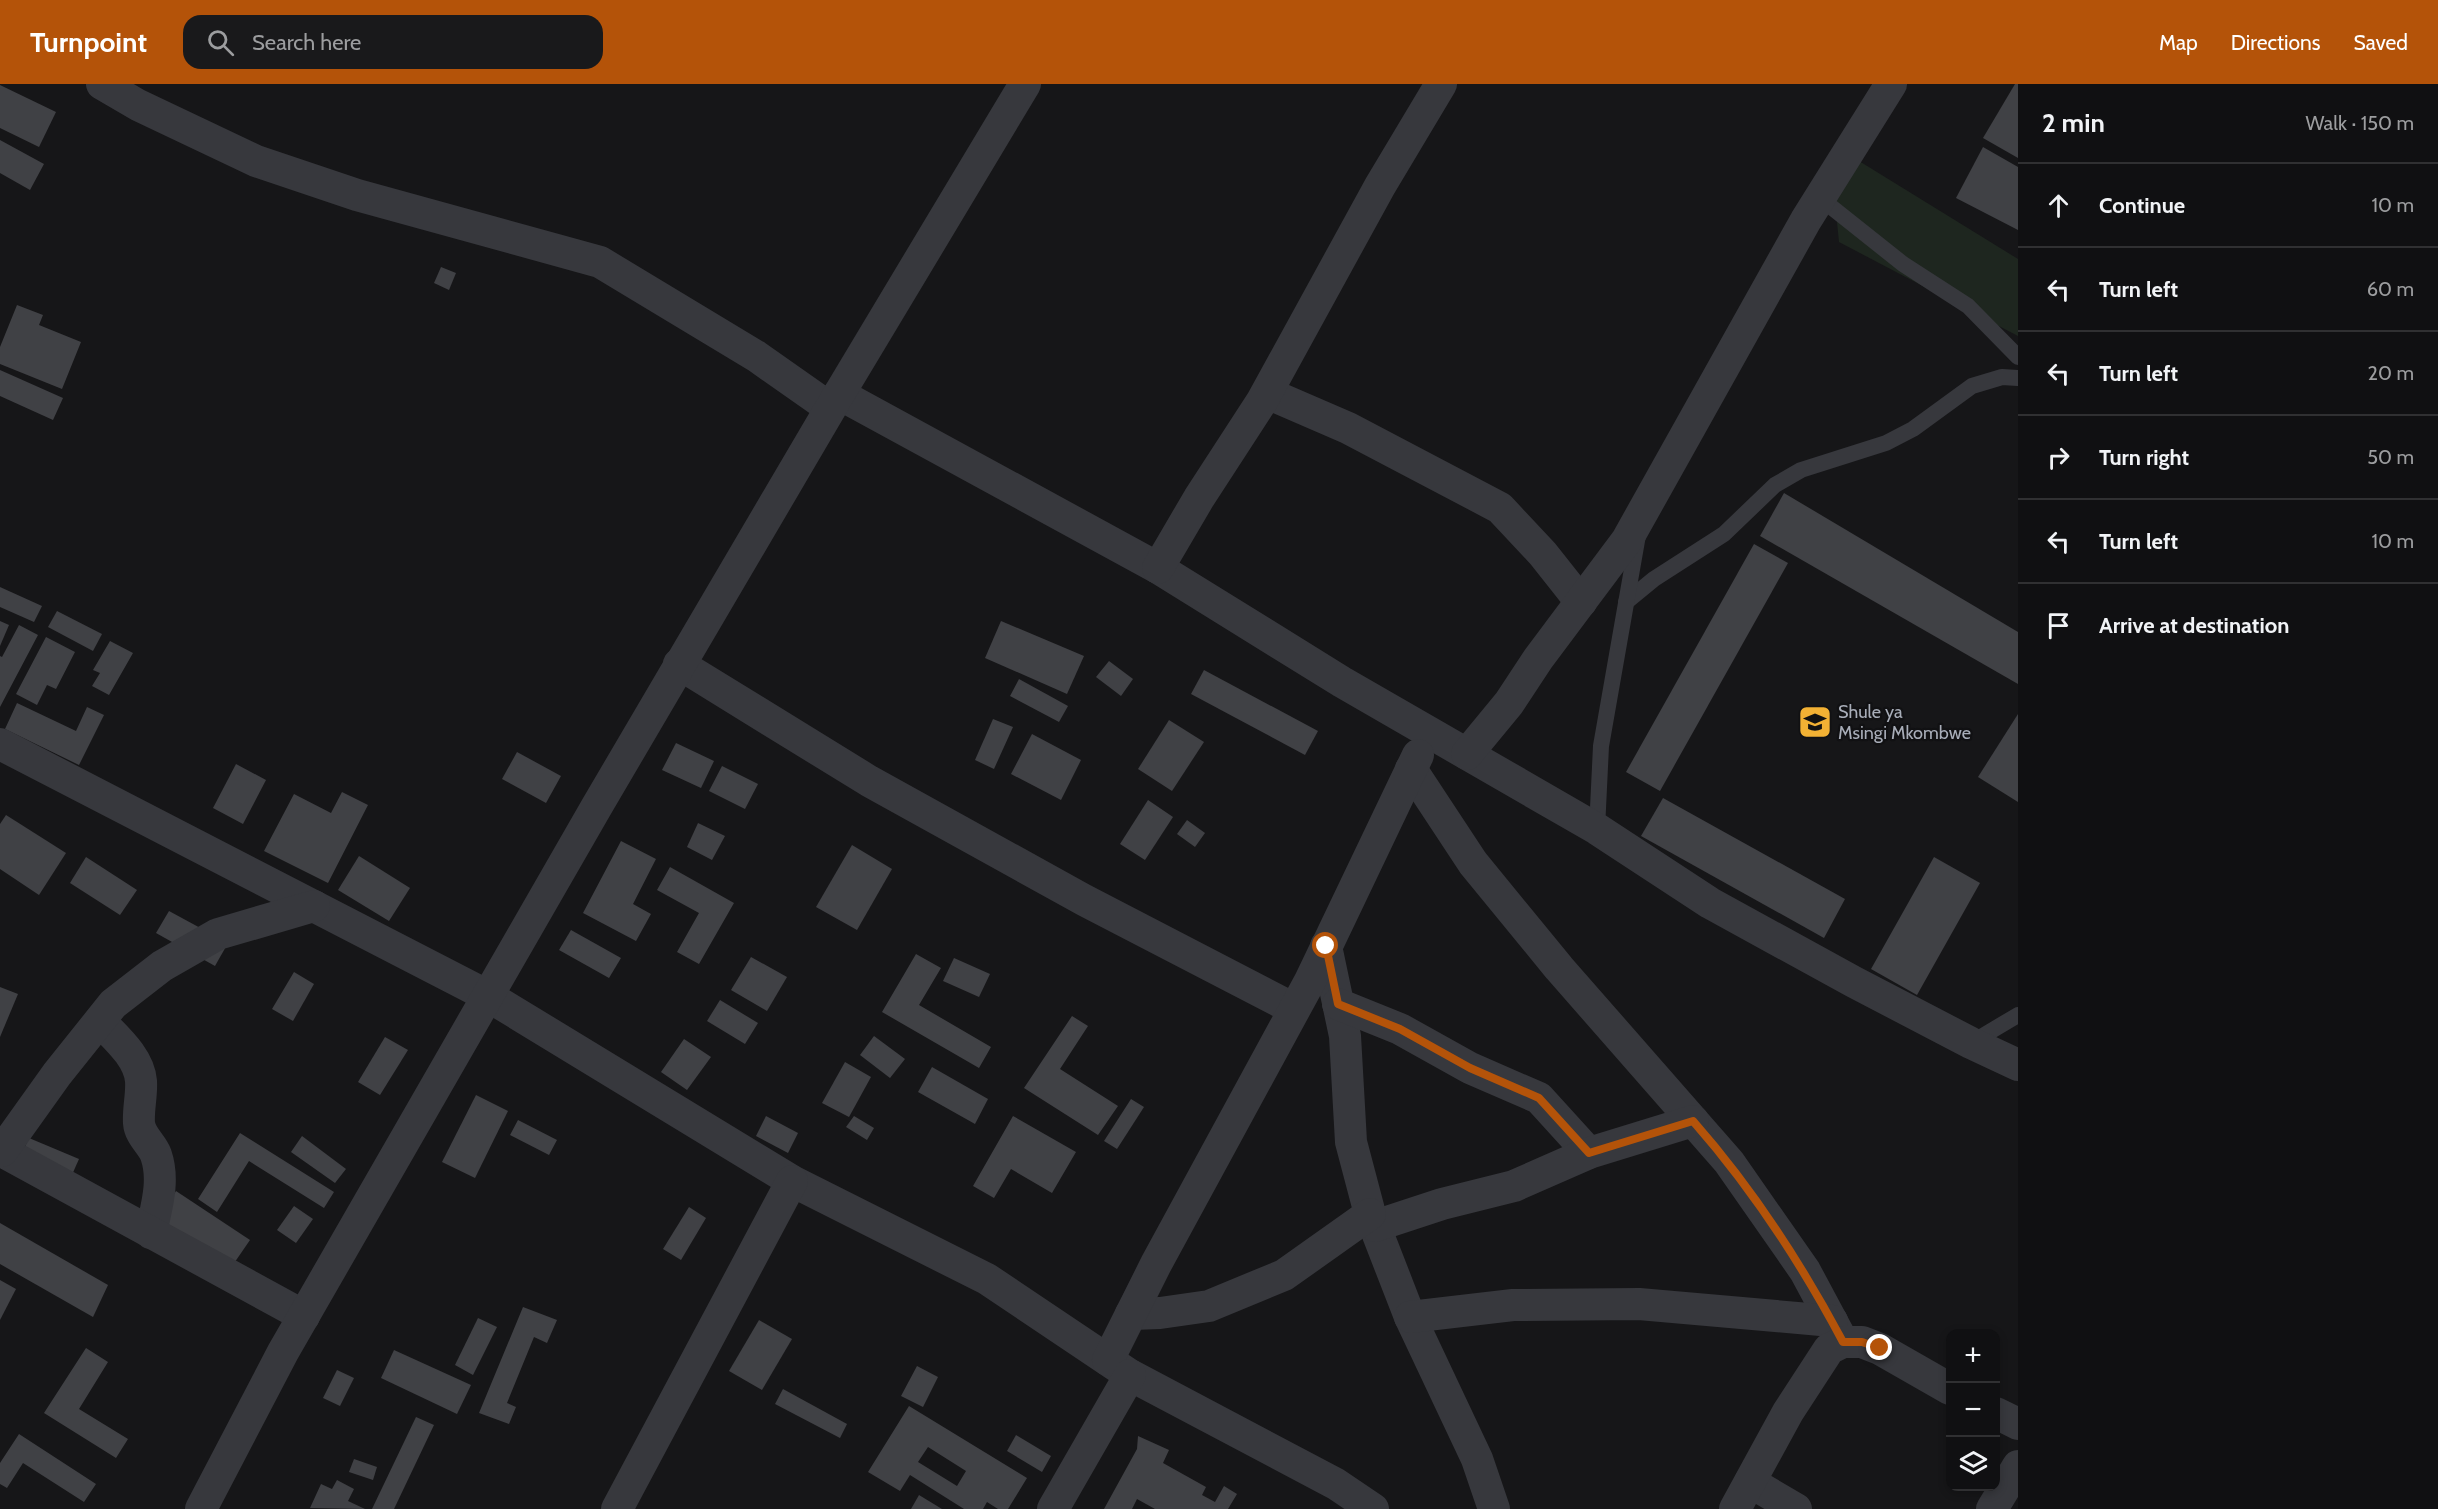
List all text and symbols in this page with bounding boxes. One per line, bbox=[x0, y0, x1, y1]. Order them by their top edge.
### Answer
search box bbox=[183, 15, 603, 69]
text: Turnpoint bbox=[30, 25, 147, 59]
icon: search bbox=[204, 26, 237, 59]
text: Search here bbox=[252, 29, 361, 56]
text: Map bbox=[2159, 30, 2198, 55]
text: Directions bbox=[2231, 30, 2320, 55]
text: Saved bbox=[2353, 30, 2408, 55]
text: 2 min bbox=[2042, 107, 2105, 139]
text: Walk · 150 m bbox=[2306, 111, 2414, 135]
icon: ahead bbox=[2042, 189, 2075, 222]
text: Continue bbox=[2099, 192, 2185, 219]
text: 10 m bbox=[2371, 193, 2414, 217]
icon: left bbox=[2042, 273, 2075, 306]
text: Turn left bbox=[2099, 276, 2178, 303]
text: 60 m bbox=[2367, 277, 2414, 301]
icon: left bbox=[2042, 357, 2075, 390]
text: Turn left bbox=[2099, 360, 2178, 387]
text: 20 m bbox=[2368, 361, 2414, 385]
icon: right bbox=[2042, 441, 2075, 474]
text: Turn right bbox=[2099, 444, 2189, 471]
text: 50 m bbox=[2367, 445, 2414, 469]
icon: left bbox=[2042, 525, 2075, 558]
text: Turn left bbox=[2099, 528, 2178, 555]
text: 10 m bbox=[2371, 529, 2414, 553]
icon: arrive bbox=[2042, 609, 2075, 642]
text: Arrive at destination bbox=[2099, 612, 2289, 639]
place label: Shule ya Msingi Mkombwe bbox=[1838, 701, 1971, 744]
school or university icon: Shule ya Msingi Mkombwe bbox=[1797, 704, 1833, 740]
route start bbox=[1312, 932, 1338, 958]
map controls bbox=[1946, 1329, 2000, 1491]
button: + bbox=[1946, 1329, 2000, 1383]
route end bbox=[1866, 1334, 1892, 1360]
button: − bbox=[1946, 1383, 2000, 1437]
button: layers bbox=[1946, 1437, 2000, 1491]

